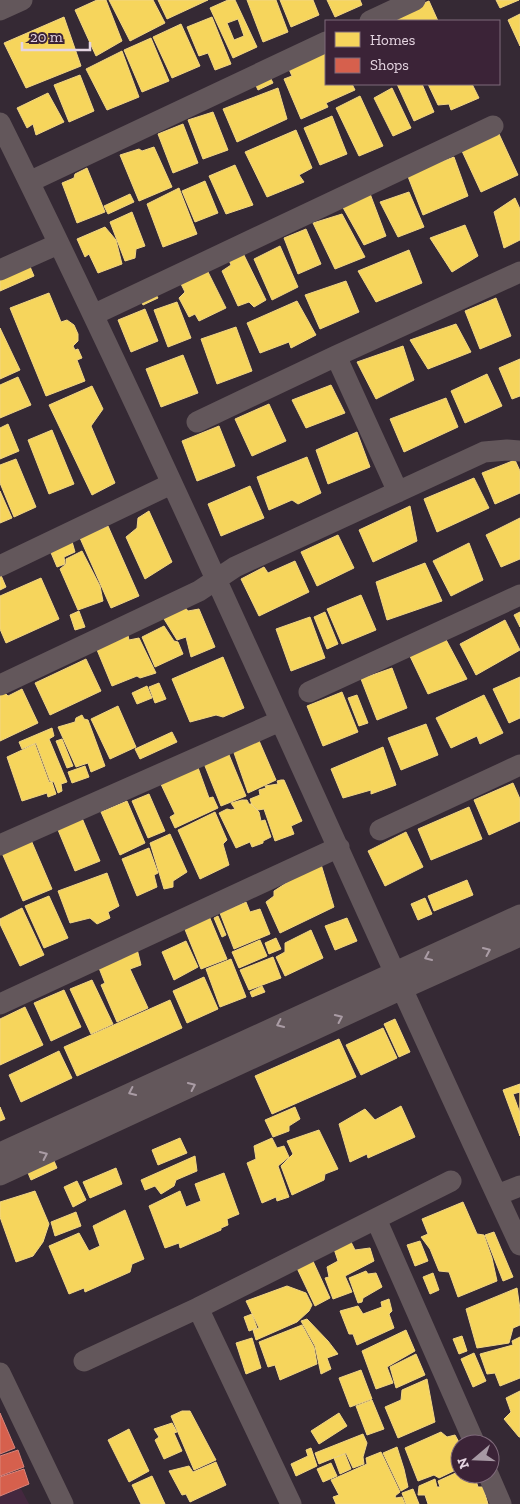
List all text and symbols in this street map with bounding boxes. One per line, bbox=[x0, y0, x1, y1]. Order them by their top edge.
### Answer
scale bar bbox=[22, 20, 90, 52]
legend bbox=[325, 20, 500, 85]
text: 20 m bbox=[30, 28, 63, 46]
text: Homes bbox=[370, 31, 415, 49]
text: Shops bbox=[370, 56, 409, 74]
one-way arrow bbox=[482, 946, 491, 957]
one-way arrow bbox=[424, 950, 433, 961]
one-way arrow bbox=[334, 1013, 343, 1024]
one-way arrow bbox=[276, 1018, 285, 1029]
one-way arrow bbox=[187, 1082, 196, 1093]
one-way arrow bbox=[128, 1086, 137, 1097]
one-way arrow bbox=[39, 1150, 48, 1161]
north arrow bbox=[450, 1434, 500, 1484]
text: N bbox=[453, 1455, 473, 1471]

